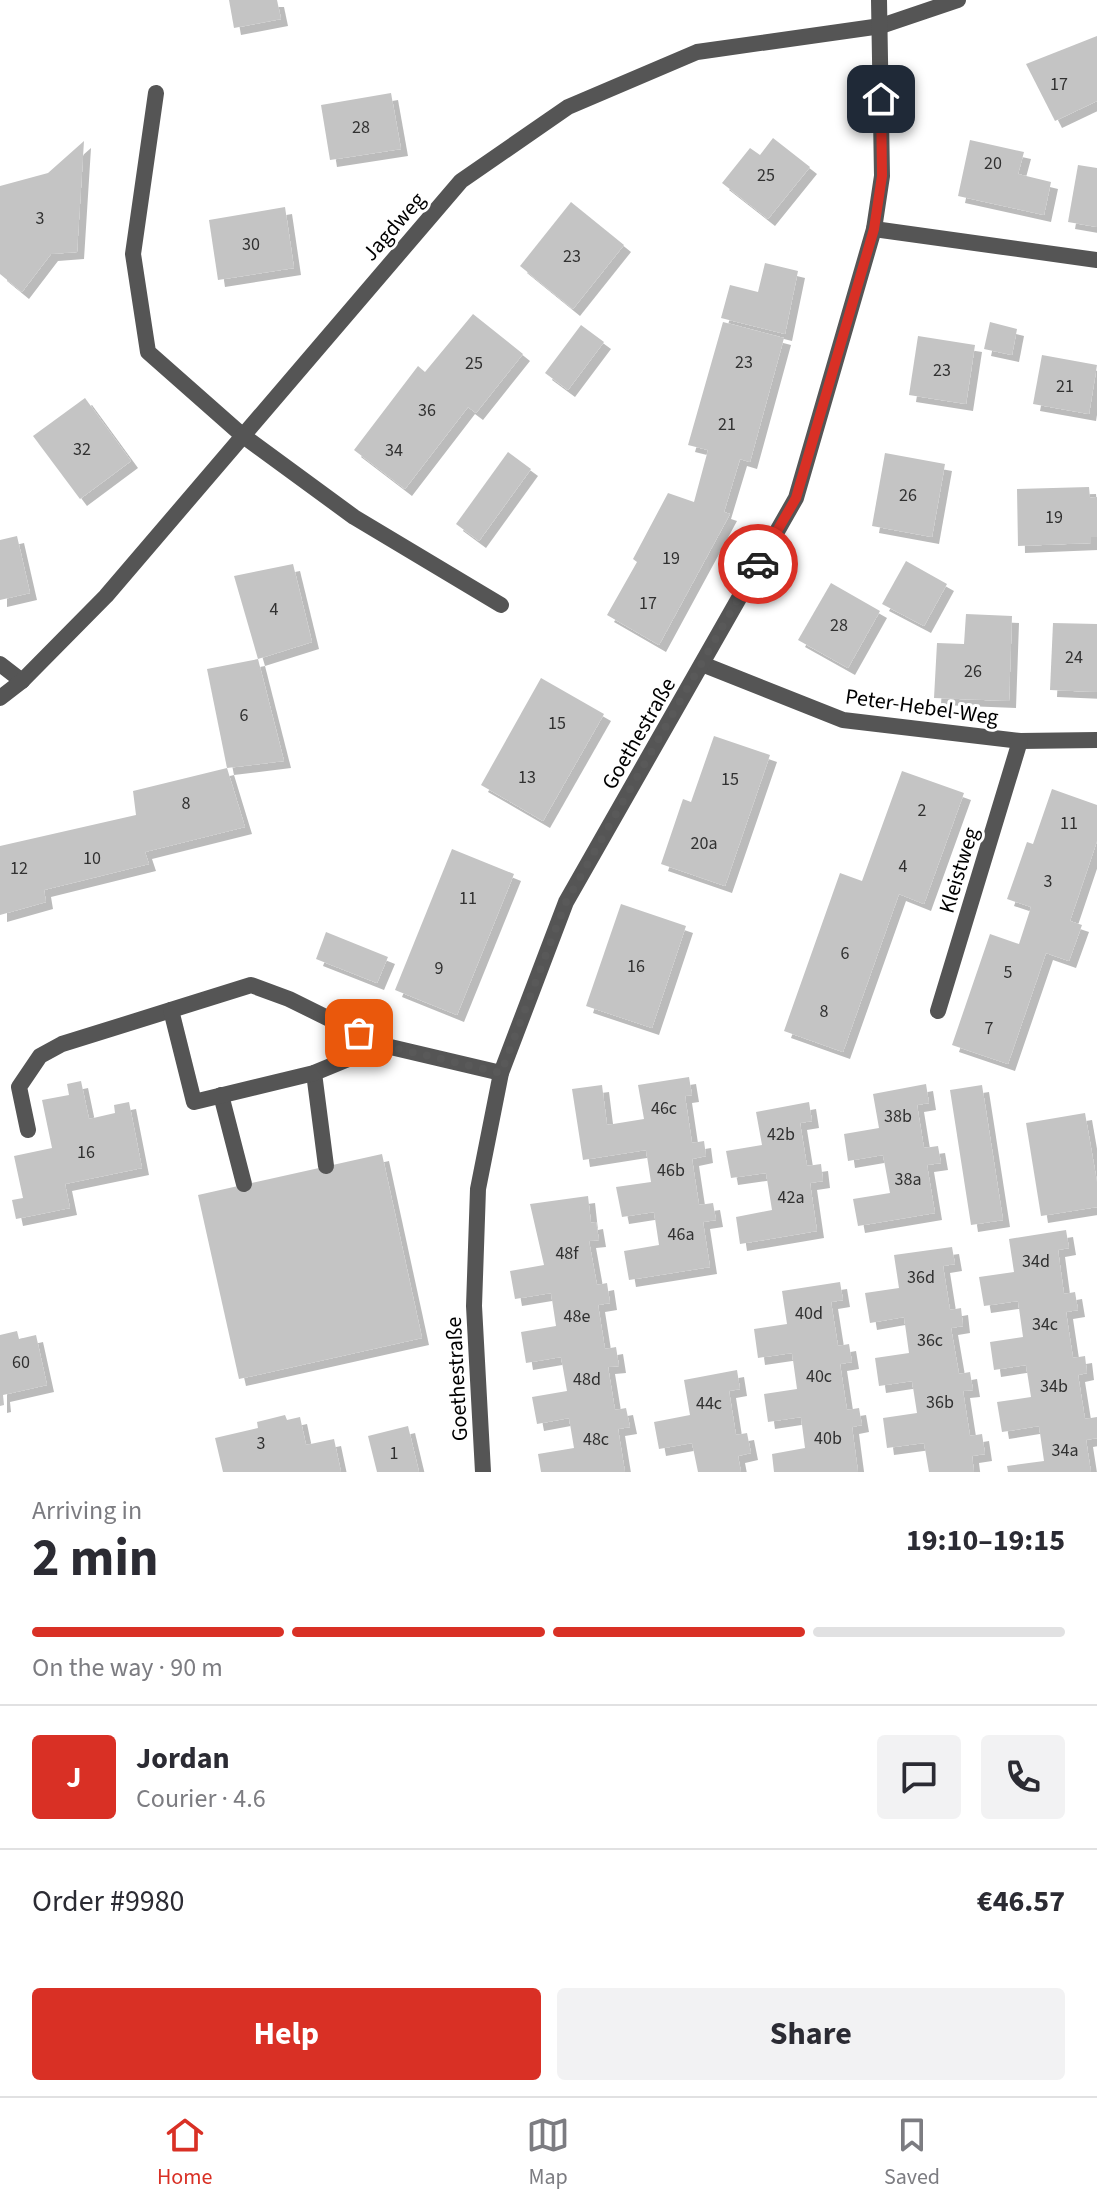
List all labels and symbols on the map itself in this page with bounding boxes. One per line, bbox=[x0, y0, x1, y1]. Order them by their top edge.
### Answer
pin bbox=[847, 65, 915, 133]
house number: 17 bbox=[1050, 72, 1068, 97]
house number: 28 bbox=[352, 115, 370, 140]
house number: 20 bbox=[984, 151, 1002, 176]
house number: 25 bbox=[757, 163, 775, 188]
street label: Jagdweg bbox=[355, 185, 433, 268]
house number: 3 bbox=[36, 206, 45, 231]
house number: 30 bbox=[242, 232, 260, 257]
house number: 23 bbox=[563, 244, 581, 269]
house number: 23 bbox=[735, 350, 753, 375]
house number: 25 bbox=[465, 351, 483, 376]
house number: 23 bbox=[933, 358, 951, 383]
house number: 21 bbox=[1056, 374, 1074, 399]
house number: 36 bbox=[418, 398, 436, 423]
house number: 21 bbox=[718, 412, 736, 437]
house number: 32 bbox=[73, 437, 91, 462]
house number: 34 bbox=[385, 438, 403, 463]
house number: 26 bbox=[899, 483, 917, 508]
house number: 19 bbox=[1045, 505, 1063, 530]
courier bbox=[718, 524, 798, 604]
house number: 19 bbox=[662, 546, 680, 571]
house number: 17 bbox=[639, 591, 657, 616]
house number: 4 bbox=[270, 597, 279, 622]
house number: 28 bbox=[830, 613, 848, 638]
house number: 24 bbox=[1065, 645, 1083, 670]
house number: 26 bbox=[964, 659, 982, 684]
street label: Goethestraße bbox=[594, 672, 684, 795]
street label: Peter-Hebel-Weg bbox=[843, 680, 1000, 734]
house number: 6 bbox=[240, 703, 249, 728]
house number: 15 bbox=[548, 711, 566, 736]
house number: 13 bbox=[518, 765, 536, 790]
house number: 15 bbox=[721, 767, 739, 792]
house number: 8 bbox=[182, 791, 191, 816]
house number: 2 bbox=[918, 798, 927, 823]
house number: 11 bbox=[1060, 811, 1078, 836]
street label: Kleistweg bbox=[931, 823, 987, 917]
house number: 20a bbox=[691, 831, 717, 856]
house number: 10 bbox=[83, 846, 101, 871]
house number: 4 bbox=[899, 854, 908, 879]
house number: 12 bbox=[10, 856, 28, 881]
house number: 3 bbox=[1044, 869, 1053, 894]
house number: 11 bbox=[459, 886, 477, 911]
house number: 6 bbox=[841, 941, 850, 966]
house number: 16 bbox=[627, 954, 645, 979]
house number: 9 bbox=[435, 956, 444, 981]
house number: 5 bbox=[1004, 960, 1013, 985]
pin bbox=[325, 999, 393, 1067]
house number: 8 bbox=[820, 999, 829, 1024]
house number: 7 bbox=[985, 1016, 994, 1041]
house number: 46c bbox=[651, 1096, 677, 1121]
house number: 38b bbox=[884, 1104, 912, 1129]
house number: 42b bbox=[767, 1122, 795, 1147]
house number: 16 bbox=[77, 1140, 95, 1165]
house number: 46b bbox=[657, 1158, 685, 1183]
house number: 38a bbox=[895, 1167, 921, 1192]
house number: 42a bbox=[778, 1185, 804, 1210]
house number: 46a bbox=[668, 1222, 694, 1247]
house number: 48f bbox=[555, 1241, 579, 1266]
house number: 34d bbox=[1022, 1249, 1050, 1274]
house number: 36d bbox=[907, 1265, 935, 1290]
house number: 40d bbox=[795, 1301, 823, 1326]
house number: 48e bbox=[564, 1304, 590, 1329]
house number: 34c bbox=[1032, 1312, 1058, 1337]
street label: Goethestraße bbox=[438, 1316, 476, 1442]
house number: 36c bbox=[917, 1328, 943, 1353]
house number: 60 bbox=[12, 1350, 30, 1375]
house number: 40c bbox=[806, 1364, 832, 1389]
house number: 48d bbox=[573, 1367, 601, 1392]
house number: 34b bbox=[1040, 1374, 1068, 1399]
house number: 36b bbox=[926, 1390, 954, 1415]
house number: 44c bbox=[696, 1391, 722, 1416]
house number: 40b bbox=[814, 1426, 842, 1451]
house number: 48c bbox=[583, 1427, 609, 1452]
house number: 3 bbox=[257, 1431, 266, 1456]
house number: 34a bbox=[1052, 1438, 1078, 1463]
house number: 1 bbox=[390, 1441, 398, 1466]

